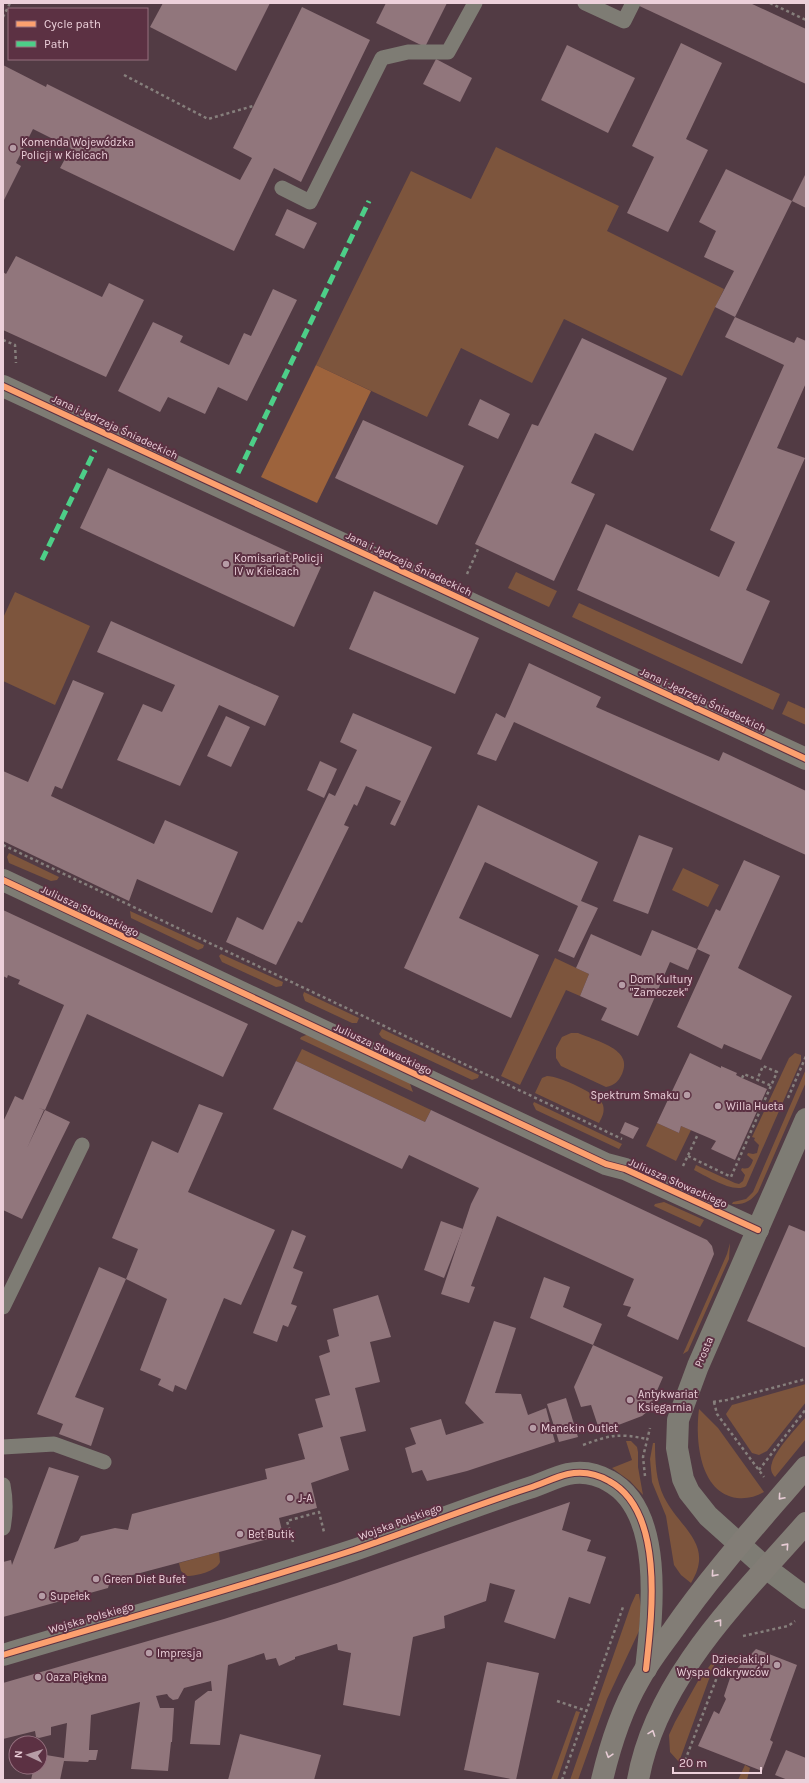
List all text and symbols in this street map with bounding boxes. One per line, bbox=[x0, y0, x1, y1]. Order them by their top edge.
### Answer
legend bbox=[8, 8, 148, 60]
text: Cycle path bbox=[44, 17, 101, 31]
text: Path bbox=[44, 37, 69, 51]
place label: Komenda Wojewódzka Policji w Kielcach bbox=[21, 136, 134, 162]
marker: Komenda Wojewódzka Policji w Kielcach bbox=[8, 143, 18, 153]
street label: Jana i Jędrzeja Śniadeckich bbox=[50, 390, 181, 462]
street label: Jana i Jędrzeja Śniadeckich bbox=[344, 527, 475, 599]
place label: Komisariat Policji IV w Kielcach bbox=[234, 552, 323, 578]
marker: Komisariat Policji IV w Kielcach bbox=[221, 559, 231, 569]
street label: Jana i Jędrzeja Śniadeckich bbox=[638, 663, 769, 735]
street label: Juliusza Słowackiego bbox=[39, 883, 141, 939]
place label: Dom Kultury "Zameczek" bbox=[630, 973, 693, 999]
marker: Dom Kultury "Zameczek" bbox=[617, 980, 627, 990]
street label: Juliusza Słowackiego bbox=[332, 1021, 434, 1077]
place label: Spektrum Smaku bbox=[591, 1089, 679, 1102]
marker: Spektrum Smaku bbox=[682, 1090, 692, 1100]
place label: Willa Hueta bbox=[726, 1100, 784, 1113]
marker: Willa Hueta bbox=[713, 1101, 723, 1111]
street label: Juliusza Słowackiego bbox=[627, 1155, 729, 1211]
street label: Prosta bbox=[692, 1335, 716, 1369]
place label: Antykwariat Księgarnia bbox=[638, 1388, 698, 1414]
marker: Antykwariat Księgarnia bbox=[625, 1395, 635, 1405]
place label: Manekin Outlet bbox=[541, 1422, 618, 1435]
marker: Manekin Outlet bbox=[528, 1423, 538, 1433]
place label: J-A bbox=[298, 1492, 313, 1505]
one-way arrow bbox=[778, 1492, 785, 1500]
marker: J-A bbox=[285, 1493, 295, 1503]
street label: Wojska Polskiego bbox=[356, 1501, 444, 1543]
place label: Bet Butik bbox=[248, 1528, 294, 1541]
marker: Bet Butik bbox=[235, 1529, 245, 1539]
one-way arrow bbox=[781, 1543, 788, 1550]
one-way arrow bbox=[712, 1570, 719, 1577]
place label: Green Diet Bufet bbox=[104, 1573, 186, 1586]
marker: Green Diet Bufet bbox=[91, 1574, 101, 1584]
place label: Supełek bbox=[50, 1590, 90, 1603]
marker: Supełek bbox=[37, 1591, 47, 1601]
street label: Wojska Polskiego bbox=[47, 1600, 135, 1636]
one-way arrow bbox=[715, 1620, 722, 1627]
place label: Impresja bbox=[157, 1647, 202, 1660]
marker: Impresja bbox=[144, 1648, 154, 1658]
place label: Dzieciaki.pl Wyspa Odkrywców bbox=[677, 1653, 769, 1679]
marker: Dzieciaki.pl Wyspa Odkrywców bbox=[772, 1660, 782, 1670]
place label: Oaza Piękna bbox=[46, 1671, 107, 1684]
marker: Oaza Piękna bbox=[33, 1672, 43, 1682]
one-way arrow bbox=[647, 1729, 655, 1736]
north arrow bbox=[8, 1735, 48, 1775]
scale bar bbox=[673, 1749, 761, 1775]
text: N bbox=[12, 1750, 25, 1759]
one-way arrow bbox=[605, 1752, 614, 1759]
text: 20 m bbox=[679, 1756, 707, 1770]

